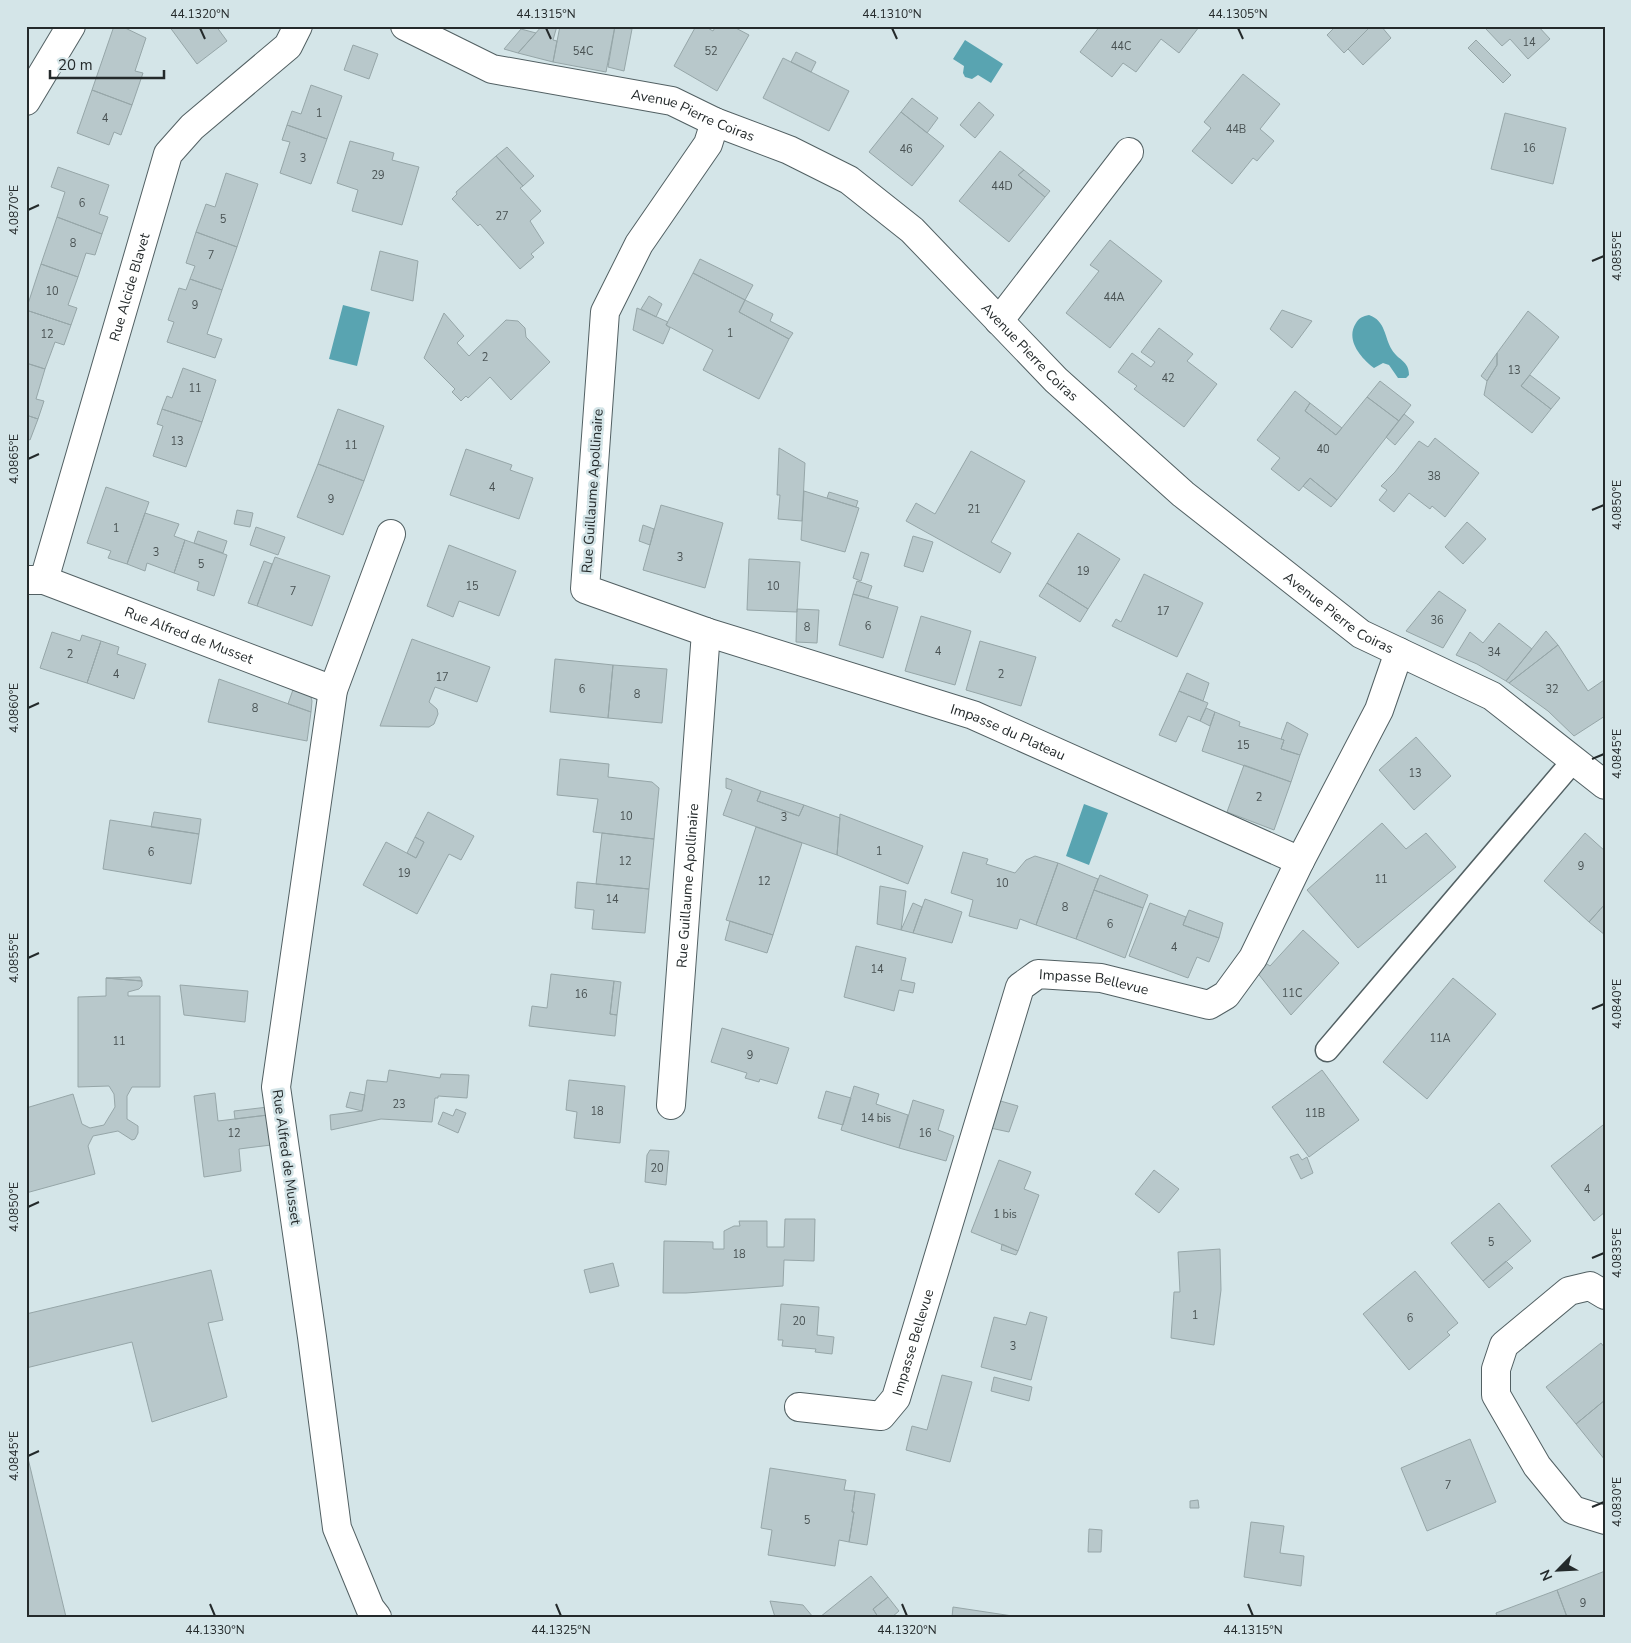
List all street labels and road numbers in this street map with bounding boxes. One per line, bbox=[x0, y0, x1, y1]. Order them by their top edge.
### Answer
street label: Avenue Pierre Coiras bbox=[630, 85, 757, 146]
street label: Rue Alcide Blavet bbox=[105, 231, 155, 344]
street label: Avenue Pierre Coiras bbox=[977, 299, 1082, 406]
street label: Rue Guillaume Apollinaire bbox=[577, 408, 608, 574]
street label: Avenue Pierre Coiras bbox=[1279, 568, 1397, 658]
street label: Rue Alfred de Musset bbox=[122, 602, 256, 669]
street label: Impasse du Plateau bbox=[948, 700, 1068, 765]
street label: Rue Guillaume Apollinaire bbox=[672, 803, 703, 969]
street label: Impasse Bellevue bbox=[1039, 965, 1151, 1000]
street label: Rue Alfred de Musset bbox=[268, 1088, 305, 1226]
street label: Impasse Bellevue bbox=[888, 1287, 938, 1398]

